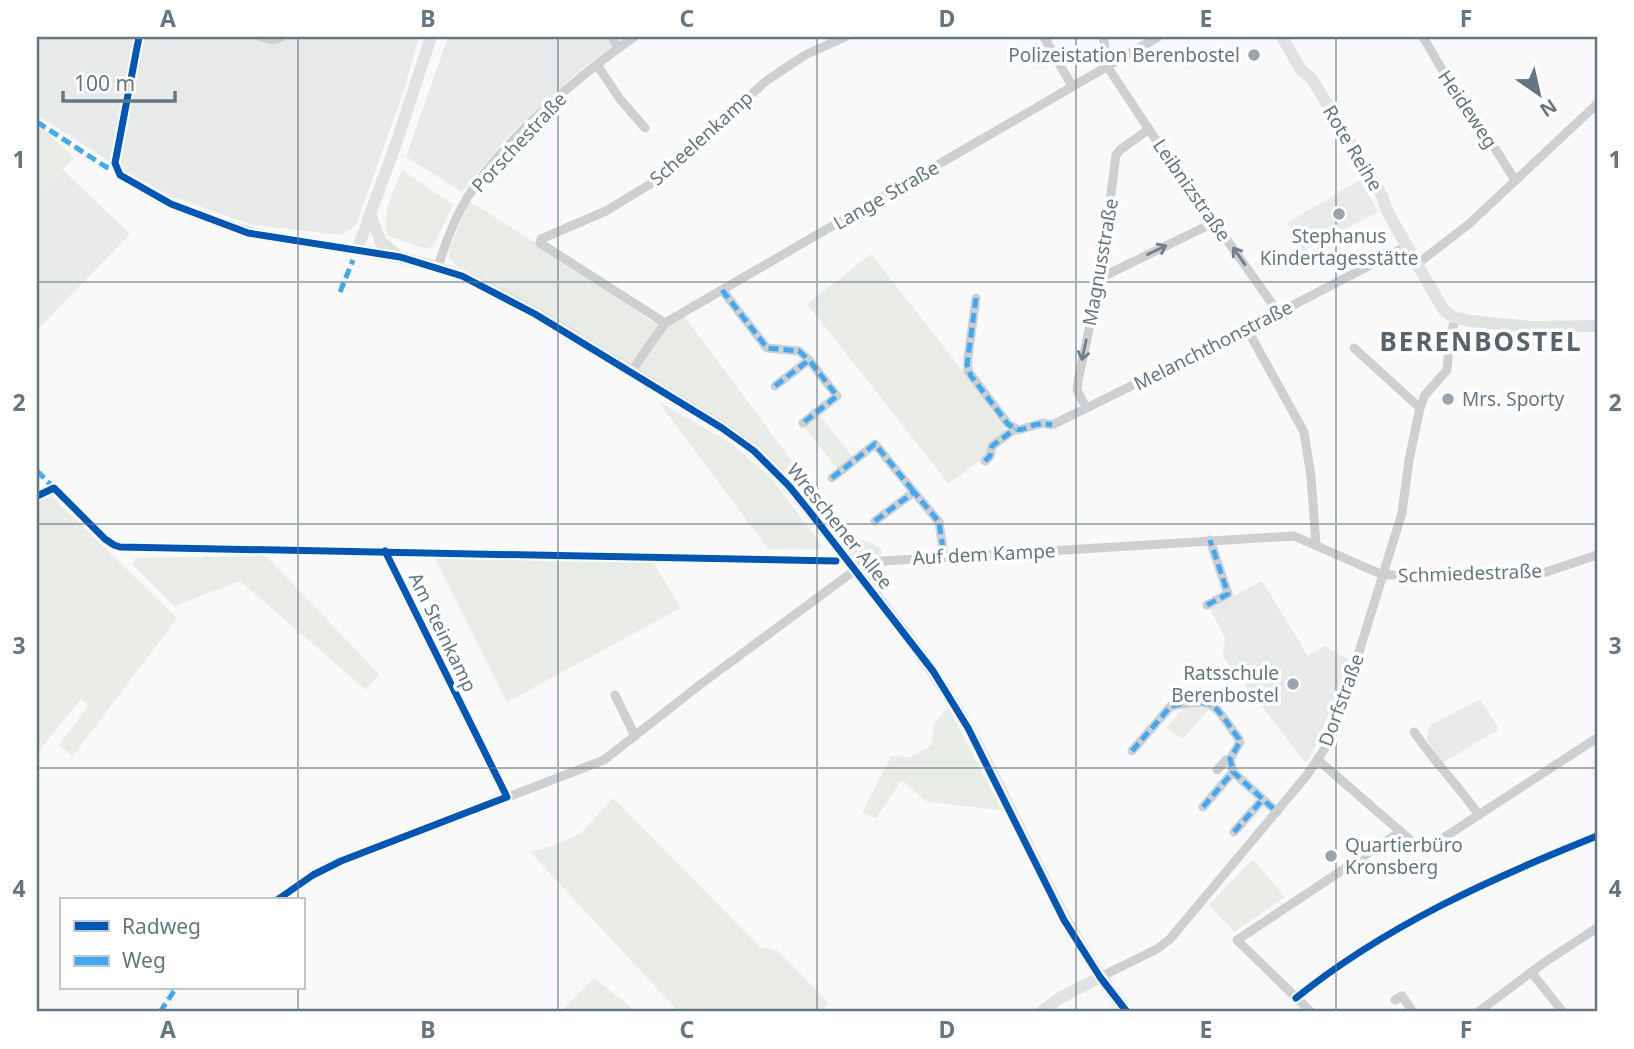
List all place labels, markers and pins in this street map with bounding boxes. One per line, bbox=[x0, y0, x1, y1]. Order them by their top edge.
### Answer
place label: Polizeistation Berenbostel bbox=[1008, 42, 1240, 68]
marker: Polizeistation Berenbostel bbox=[1246, 47, 1262, 63]
marker: Stephanus Kindertagesstätte bbox=[1331, 206, 1347, 222]
place label: Stephanus Kindertagesstätte bbox=[1260, 223, 1418, 271]
place label: Mrs. Sporty bbox=[1462, 386, 1565, 412]
marker: Mrs. Sporty bbox=[1440, 391, 1456, 407]
place label: Ratsschule Berenbostel bbox=[1171, 660, 1279, 708]
marker: Ratsschule Berenbostel bbox=[1285, 676, 1301, 692]
place label: Quartierbüro Kronsberg bbox=[1345, 832, 1463, 880]
marker: Quartierbüro Kronsberg bbox=[1323, 848, 1339, 864]

